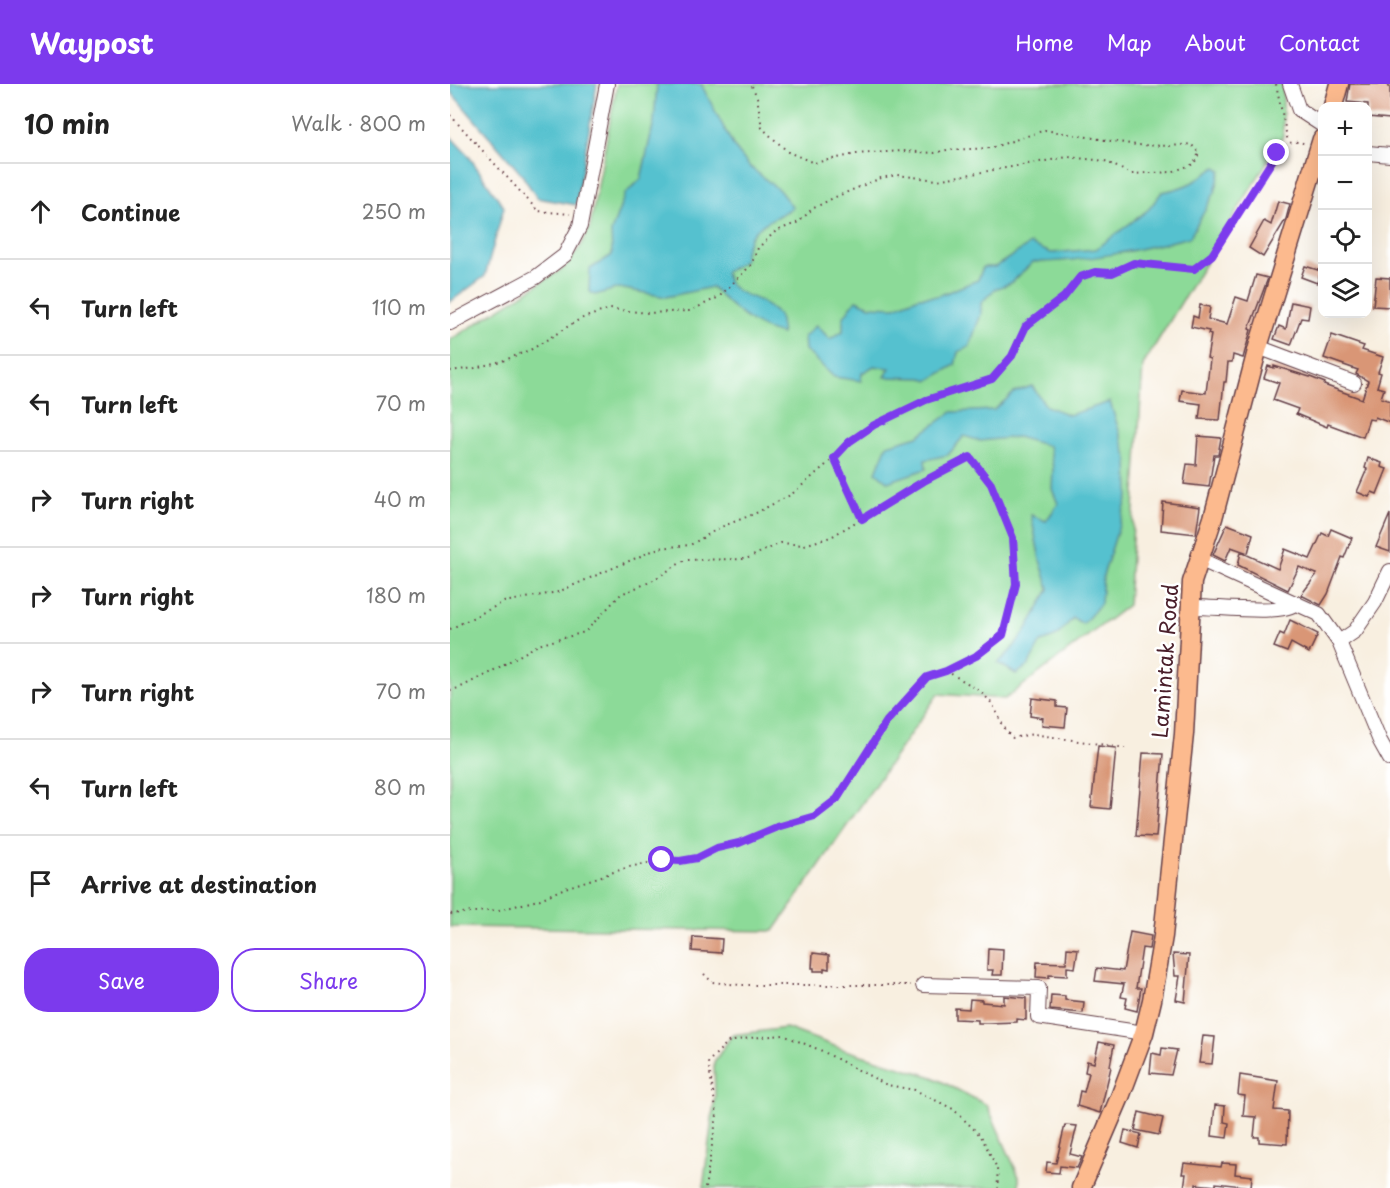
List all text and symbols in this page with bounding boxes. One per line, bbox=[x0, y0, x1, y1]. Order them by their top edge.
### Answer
text: Waypost bbox=[30, 21, 154, 64]
text: Home bbox=[1015, 26, 1074, 58]
text: Map bbox=[1107, 26, 1152, 58]
text: About bbox=[1185, 26, 1246, 58]
text: Contact bbox=[1279, 26, 1360, 58]
map controls bbox=[1318, 102, 1372, 318]
button: + bbox=[1318, 102, 1372, 156]
text: 10 min bbox=[24, 104, 110, 143]
text: Walk · 800 m bbox=[291, 108, 426, 138]
route end bbox=[1263, 139, 1289, 165]
button: − bbox=[1318, 156, 1372, 210]
icon: ahead bbox=[24, 195, 57, 228]
text: Continue bbox=[81, 195, 180, 228]
text: 250 m bbox=[362, 196, 426, 226]
button: locate bbox=[1318, 210, 1372, 264]
button: layers bbox=[1318, 264, 1372, 318]
icon: left bbox=[24, 291, 57, 324]
text: Turn left bbox=[81, 291, 178, 324]
text: 110 m bbox=[372, 292, 426, 322]
icon: left bbox=[24, 387, 57, 420]
text: Turn left bbox=[81, 387, 178, 420]
text: 70 m bbox=[376, 388, 426, 418]
icon: right bbox=[24, 483, 57, 516]
text: Turn right bbox=[81, 483, 194, 516]
text: 40 m bbox=[374, 484, 426, 514]
icon: right bbox=[24, 579, 57, 612]
text: Turn right bbox=[81, 579, 194, 612]
text: 180 m bbox=[366, 580, 426, 610]
street label: Lamintak Road bbox=[1143, 583, 1185, 739]
icon: right bbox=[24, 675, 57, 708]
text: Turn right bbox=[81, 675, 194, 708]
text: 70 m bbox=[376, 676, 426, 706]
icon: left bbox=[24, 771, 57, 804]
text: Turn left bbox=[81, 771, 178, 804]
text: 80 m bbox=[374, 772, 426, 802]
route start bbox=[648, 846, 674, 872]
icon: arrive bbox=[24, 867, 57, 900]
text: Arrive at destination bbox=[81, 867, 317, 900]
button: Save bbox=[24, 948, 219, 1012]
button: Share bbox=[231, 948, 426, 1012]

